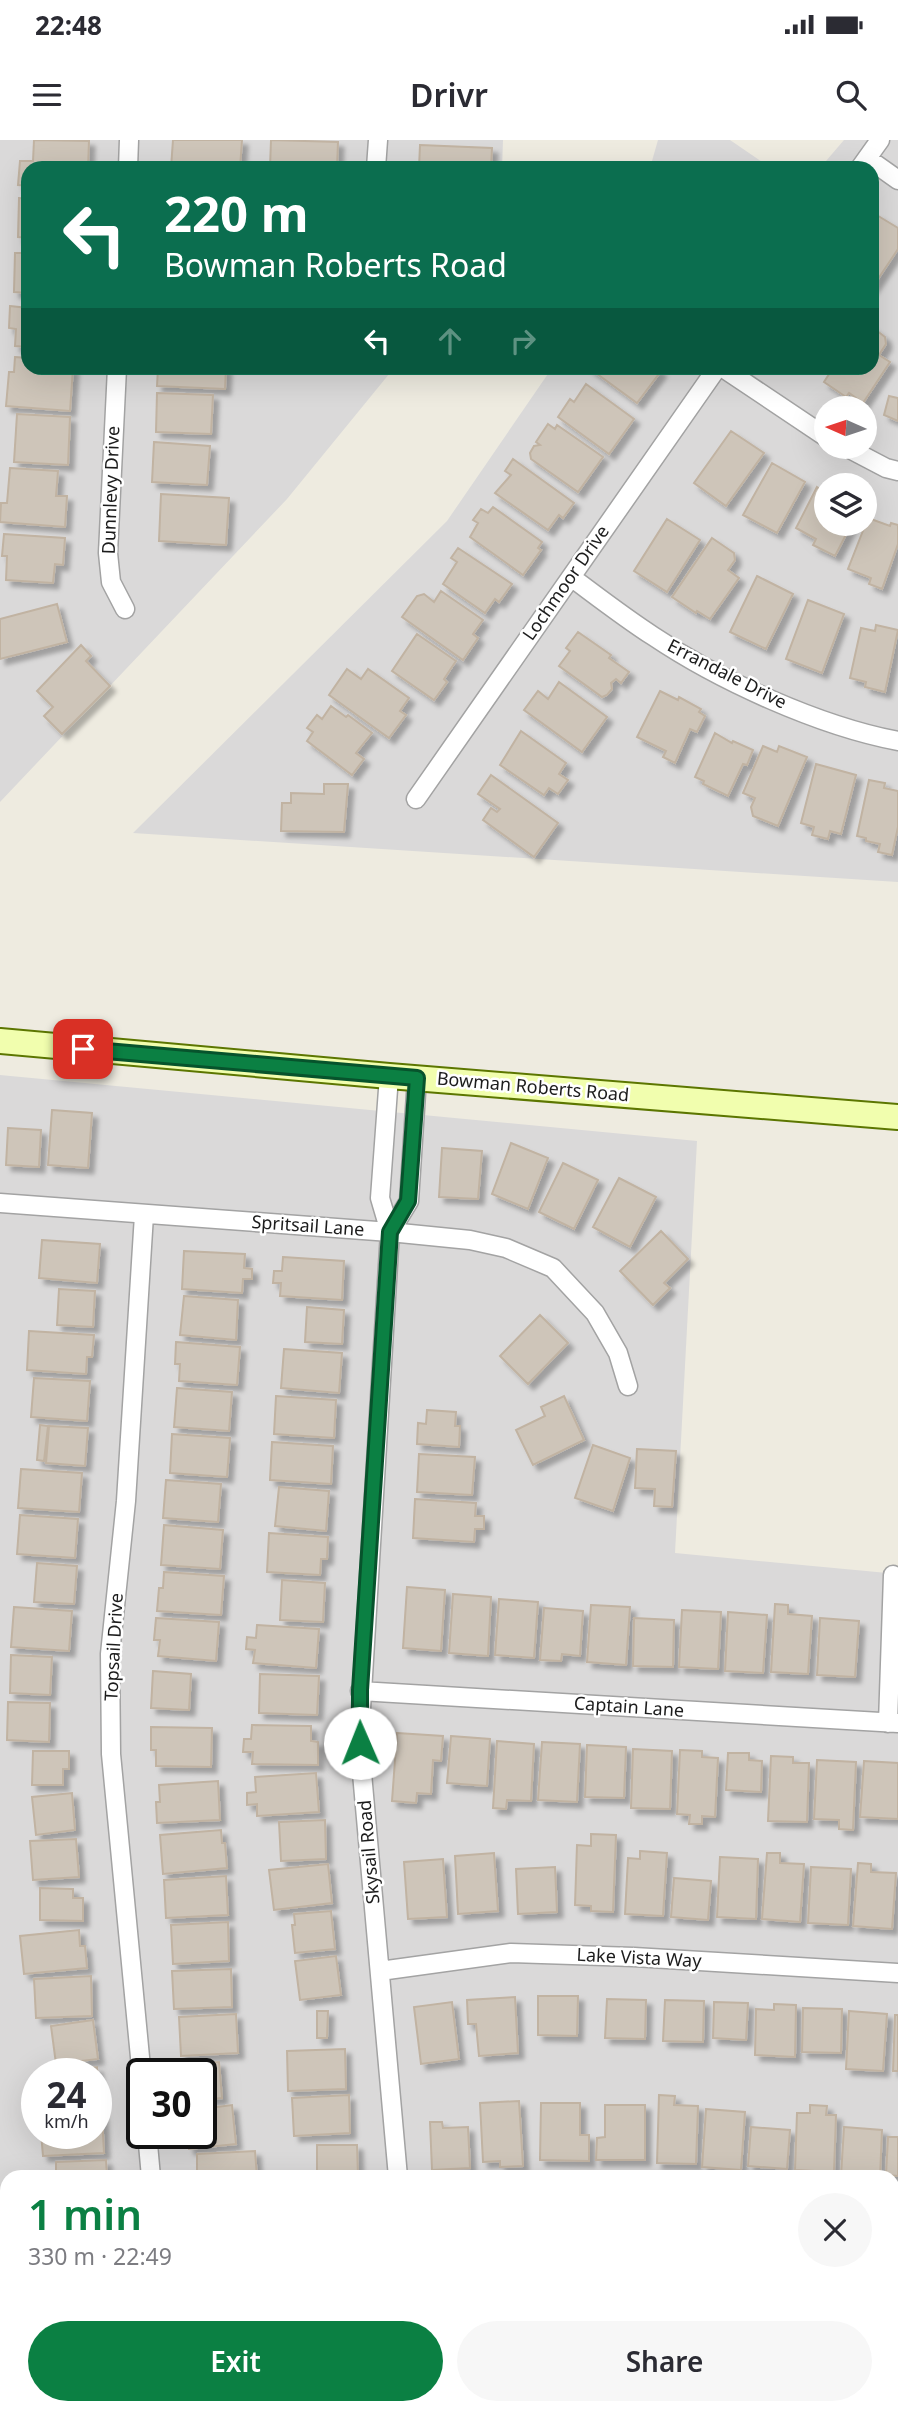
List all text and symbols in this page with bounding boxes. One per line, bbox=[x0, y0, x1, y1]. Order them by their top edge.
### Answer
text: 22:48 bbox=[35, 7, 102, 43]
text: Drivr bbox=[410, 73, 488, 116]
icon: menu bbox=[28, 76, 66, 114]
icon: search bbox=[832, 76, 870, 114]
text: 220 m bbox=[164, 180, 309, 246]
icon: left bbox=[49, 189, 140, 280]
text: Bowman Roberts Road bbox=[164, 243, 507, 286]
icon: left bbox=[358, 322, 396, 360]
icon: ahead bbox=[431, 322, 469, 360]
icon: right bbox=[504, 322, 542, 360]
north arrow bbox=[814, 396, 877, 458]
map controls bbox=[814, 396, 877, 536]
street label: Dunnlevy Drive bbox=[96, 425, 124, 555]
button: layers bbox=[814, 473, 877, 536]
street label: Lochmoor Drive bbox=[517, 520, 614, 645]
street label: Errandale Drive bbox=[664, 633, 791, 714]
pin bbox=[53, 1019, 113, 1079]
icon: arrive bbox=[64, 1030, 102, 1068]
street label: Bowman Roberts Road bbox=[436, 1066, 630, 1106]
street label: Spritsail Lane bbox=[251, 1209, 365, 1241]
street label: Topsail Drive bbox=[98, 1592, 128, 1701]
street label: Captain Lane bbox=[573, 1690, 685, 1722]
position arrow bbox=[323, 1706, 397, 1780]
street label: Skysail Road bbox=[351, 1799, 385, 1905]
street label: Lake Vista Way bbox=[576, 1942, 703, 1972]
speed limit sign: 30 bbox=[126, 2058, 217, 2149]
text: 24 bbox=[46, 2071, 87, 2118]
text: km/h bbox=[44, 2109, 89, 2133]
text: 1 min bbox=[28, 2185, 142, 2242]
button: close bbox=[798, 2193, 872, 2267]
text: 330 m · 22:49 bbox=[28, 2240, 172, 2272]
button: Exit bbox=[28, 2321, 443, 2401]
button: Share bbox=[457, 2321, 872, 2401]

